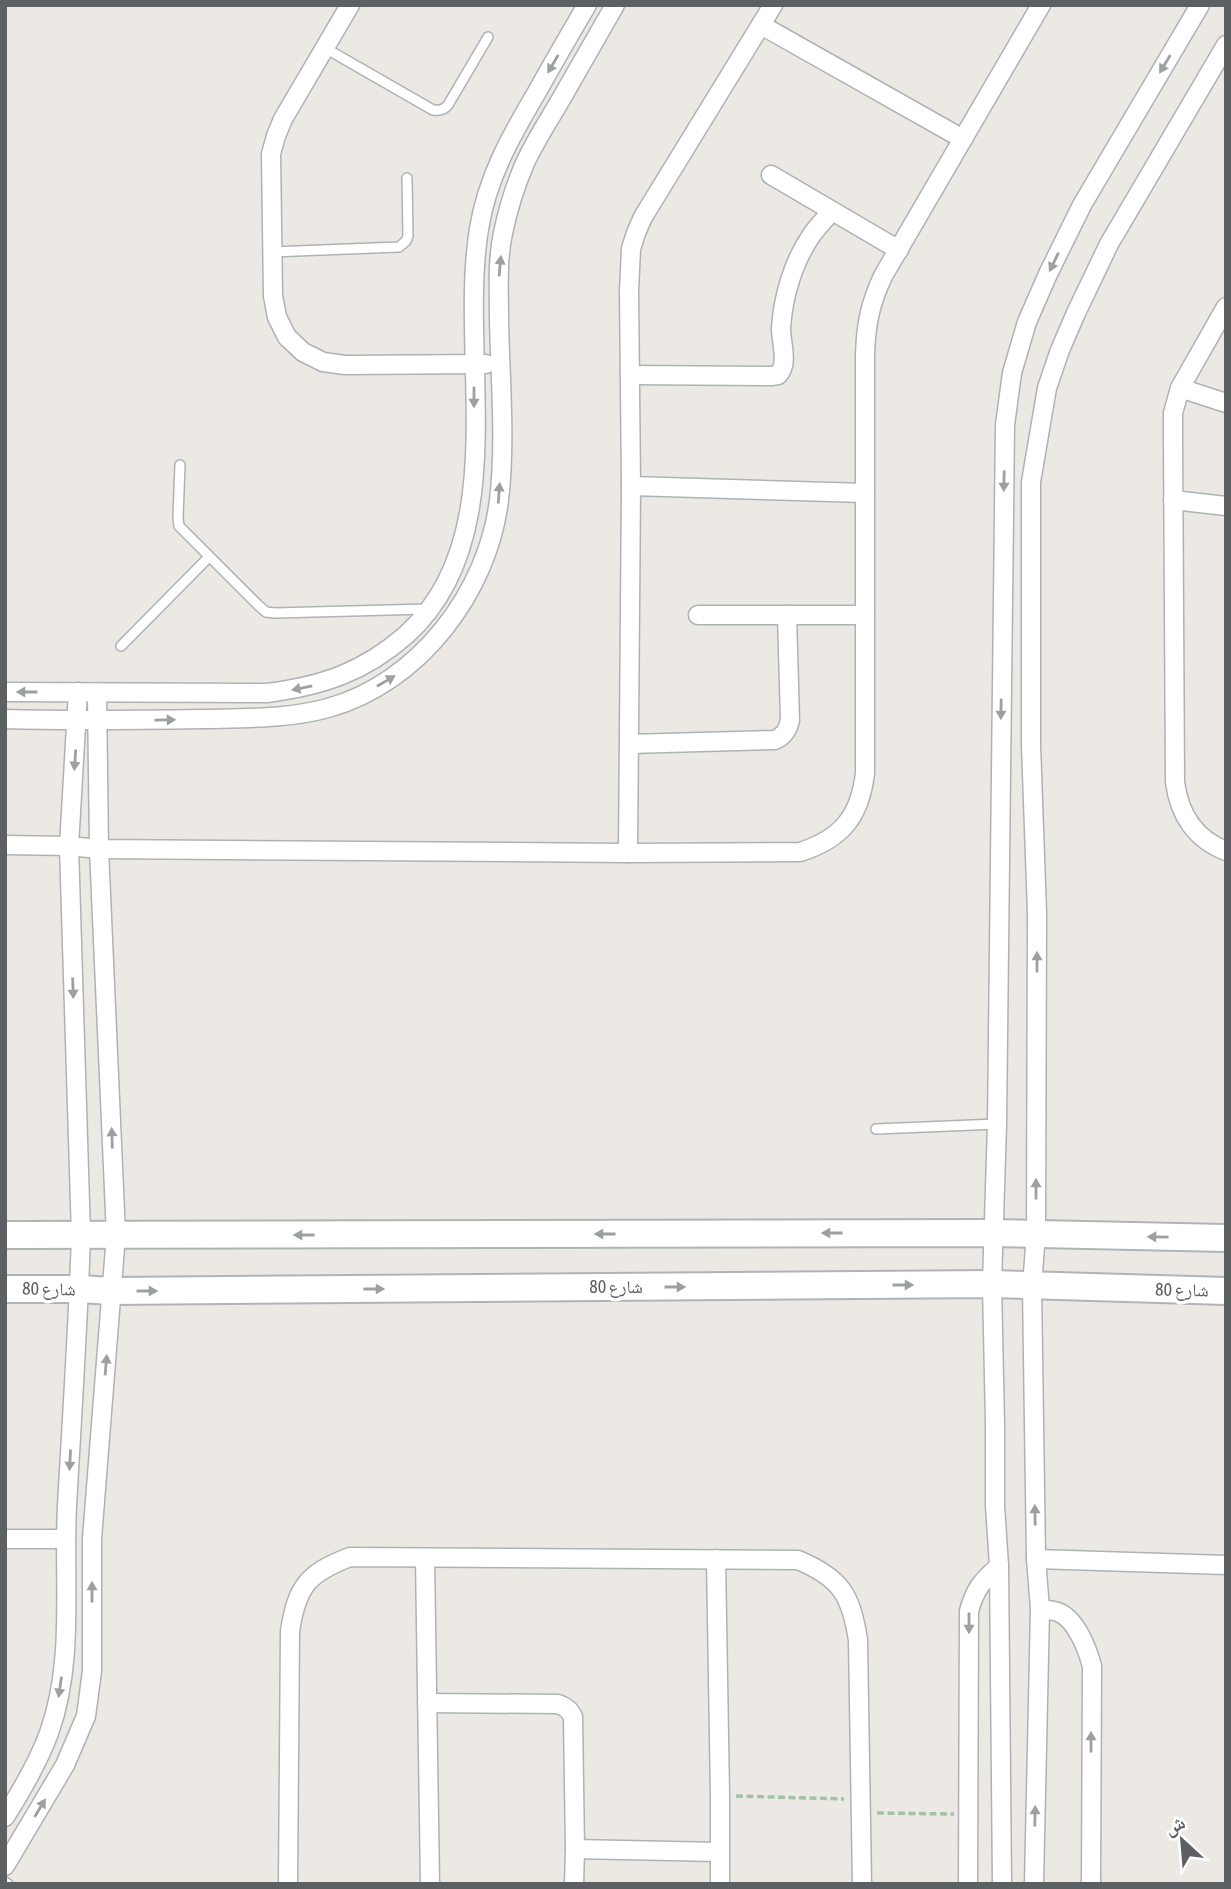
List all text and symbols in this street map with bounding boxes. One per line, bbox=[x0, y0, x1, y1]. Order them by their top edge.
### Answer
one-way arrow bbox=[1159, 54, 1172, 73]
one-way arrow bbox=[547, 55, 559, 74]
one-way arrow bbox=[1048, 252, 1059, 272]
one-way arrow bbox=[494, 255, 505, 277]
one-way arrow bbox=[468, 386, 480, 408]
one-way arrow bbox=[998, 470, 1010, 492]
one-way arrow bbox=[494, 482, 505, 504]
one-way arrow bbox=[376, 675, 395, 687]
one-way arrow bbox=[291, 682, 313, 693]
one-way arrow bbox=[15, 686, 37, 698]
one-way arrow bbox=[996, 698, 1007, 720]
one-way arrow bbox=[155, 714, 177, 725]
one-way arrow bbox=[69, 750, 80, 772]
one-way arrow bbox=[1031, 951, 1043, 973]
one-way arrow bbox=[68, 977, 79, 999]
one-way arrow bbox=[106, 1126, 117, 1148]
one-way arrow bbox=[1030, 1178, 1042, 1200]
one-way arrow bbox=[821, 1227, 843, 1239]
one-way arrow bbox=[593, 1228, 615, 1240]
one-way arrow bbox=[292, 1229, 314, 1240]
one-way arrow bbox=[1146, 1231, 1168, 1242]
street label: شارع 80 bbox=[589, 1276, 643, 1298]
street label: شارع 80 bbox=[22, 1278, 76, 1300]
one-way arrow bbox=[892, 1279, 914, 1291]
street label: شارع 80 bbox=[1155, 1279, 1209, 1301]
one-way arrow bbox=[665, 1281, 687, 1293]
one-way arrow bbox=[364, 1283, 386, 1295]
one-way arrow bbox=[136, 1285, 158, 1297]
one-way arrow bbox=[101, 1353, 112, 1375]
one-way arrow bbox=[64, 1449, 75, 1471]
one-way arrow bbox=[1030, 1504, 1041, 1526]
one-way arrow bbox=[86, 1580, 98, 1602]
one-way arrow bbox=[963, 1613, 975, 1635]
one-way arrow bbox=[54, 1676, 65, 1698]
one-way arrow bbox=[1085, 1731, 1097, 1753]
one-way arrow bbox=[34, 1798, 46, 1817]
one-way arrow bbox=[1030, 1804, 1041, 1826]
north arrow bbox=[1147, 1805, 1217, 1875]
text: ش bbox=[1161, 1810, 1189, 1840]

